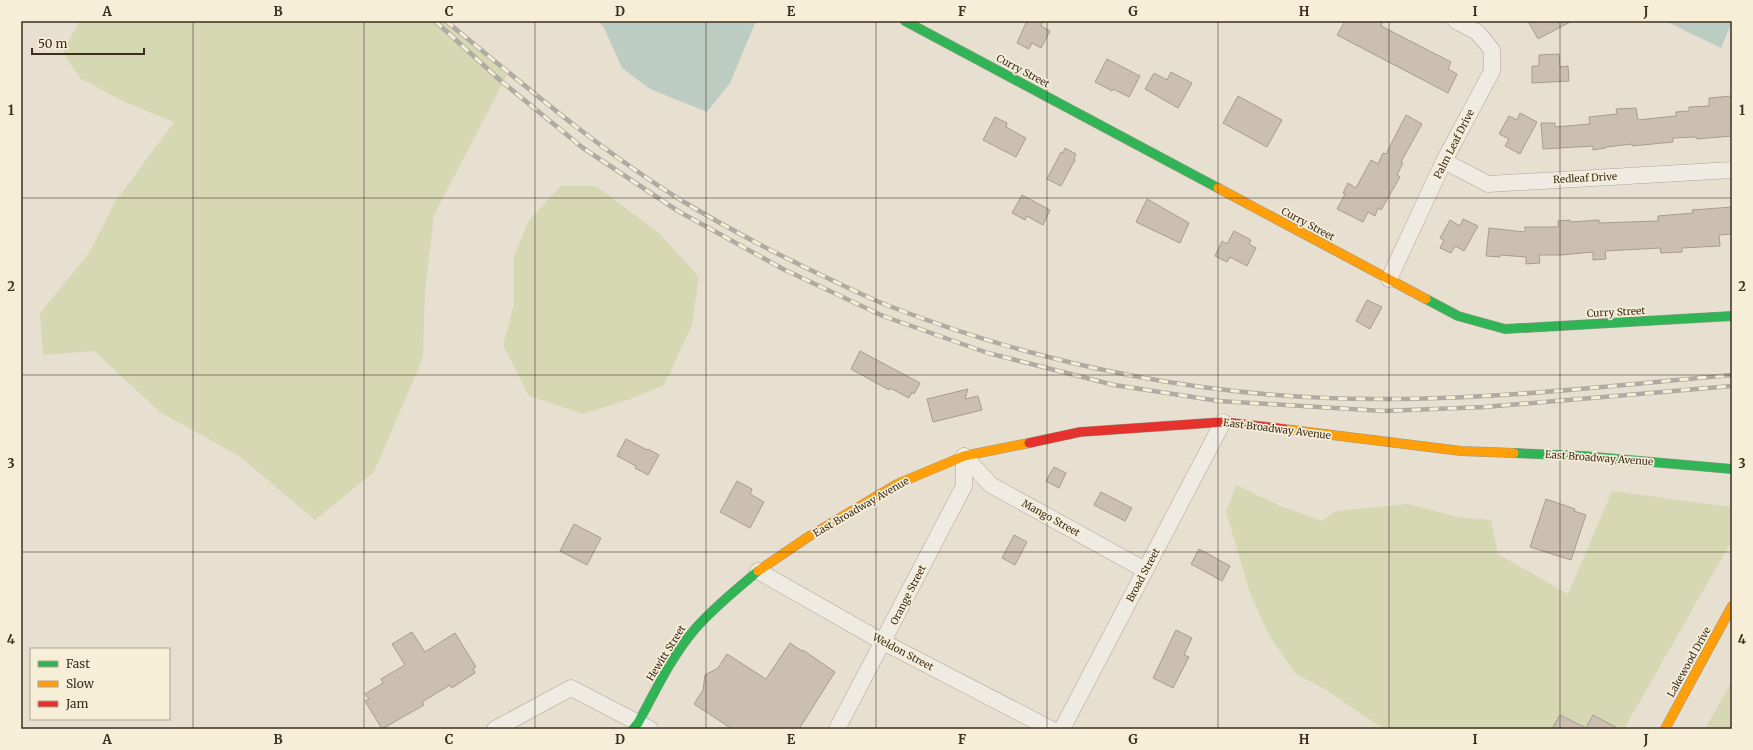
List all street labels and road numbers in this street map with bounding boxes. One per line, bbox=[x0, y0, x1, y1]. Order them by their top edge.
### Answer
street label: Curry Street bbox=[994, 52, 1052, 91]
street label: Palm Leaf Drive bbox=[1431, 107, 1477, 181]
street label: Redleaf Drive bbox=[1553, 170, 1617, 186]
street label: Curry Street bbox=[1279, 205, 1337, 244]
street label: Curry Street bbox=[1586, 304, 1646, 320]
street label: East Broadway Avenue bbox=[1222, 416, 1332, 442]
street label: East Broadway Avenue bbox=[1544, 448, 1654, 468]
street label: East Broadway Avenue bbox=[811, 474, 911, 540]
street label: Mango Street bbox=[1020, 497, 1082, 539]
street label: Broad Street bbox=[1123, 546, 1163, 604]
street label: Orange Street bbox=[887, 563, 929, 627]
street label: Hewitt Street bbox=[644, 622, 688, 683]
street label: Lakewood Drive bbox=[1664, 625, 1714, 699]
street label: Weldon Street bbox=[869, 630, 936, 674]

